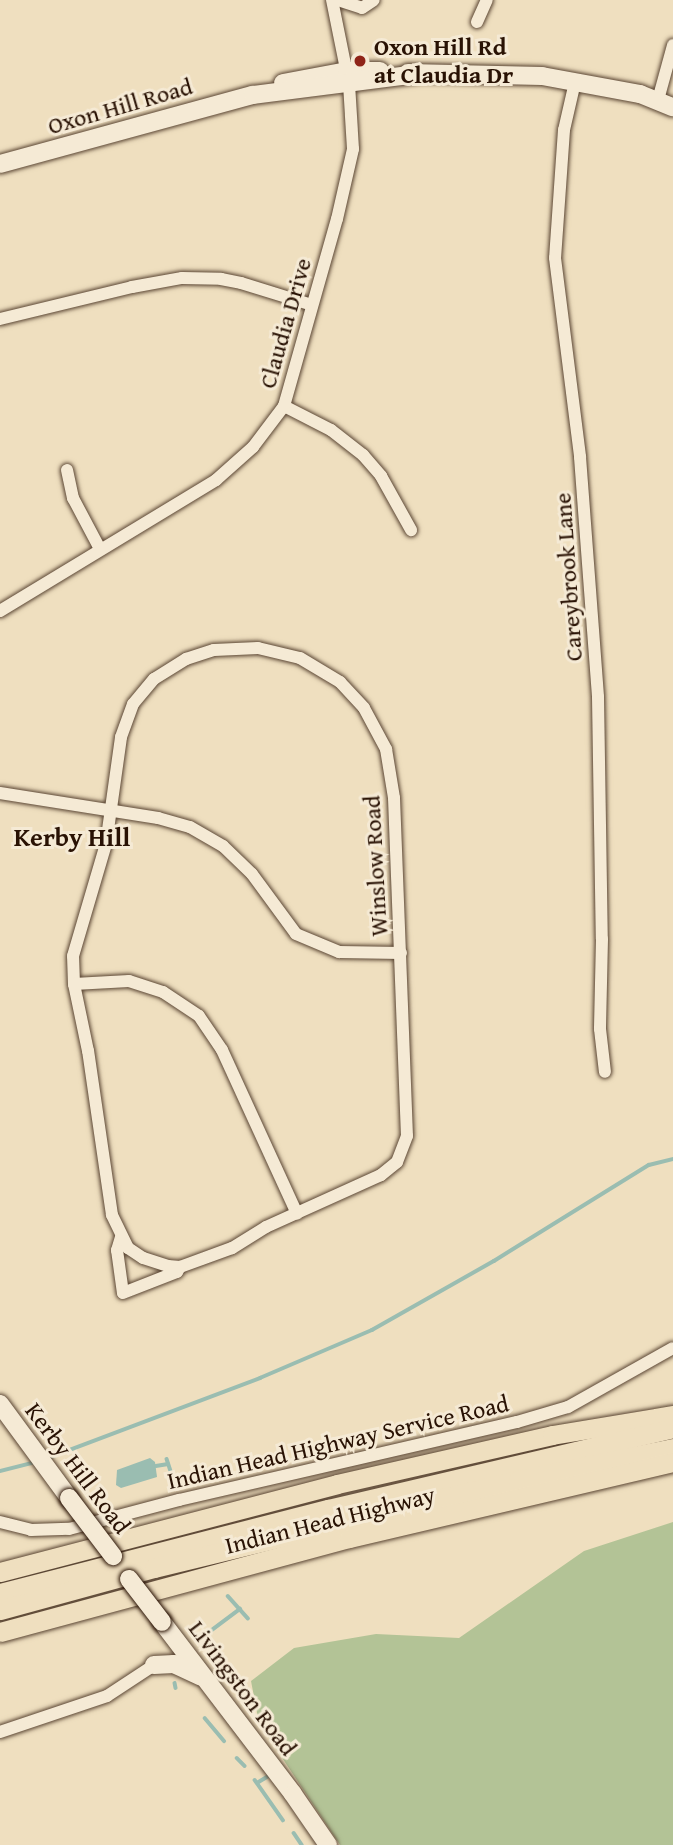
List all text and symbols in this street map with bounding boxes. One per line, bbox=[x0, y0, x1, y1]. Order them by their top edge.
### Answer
place label: Oxon Hill Rd at Claudia Dr bbox=[374, 33, 513, 89]
marker: Oxon Hill Rd at Claudia Dr bbox=[352, 53, 368, 69]
street label: Oxon Hill Road bbox=[44, 72, 196, 140]
street label: Claudia Drive bbox=[253, 255, 317, 391]
street label: Careybrook Lane bbox=[548, 492, 588, 662]
street label: Winslow Road bbox=[357, 795, 393, 937]
district label: Kerby Hill bbox=[14, 821, 130, 853]
street label: Indian Head Highway Service Road bbox=[165, 1389, 511, 1495]
street label: Kerby Hill Road bbox=[19, 1397, 137, 1539]
street label: Indian Head Highway bbox=[222, 1480, 438, 1560]
street label: Livingston Road bbox=[183, 1615, 303, 1761]

